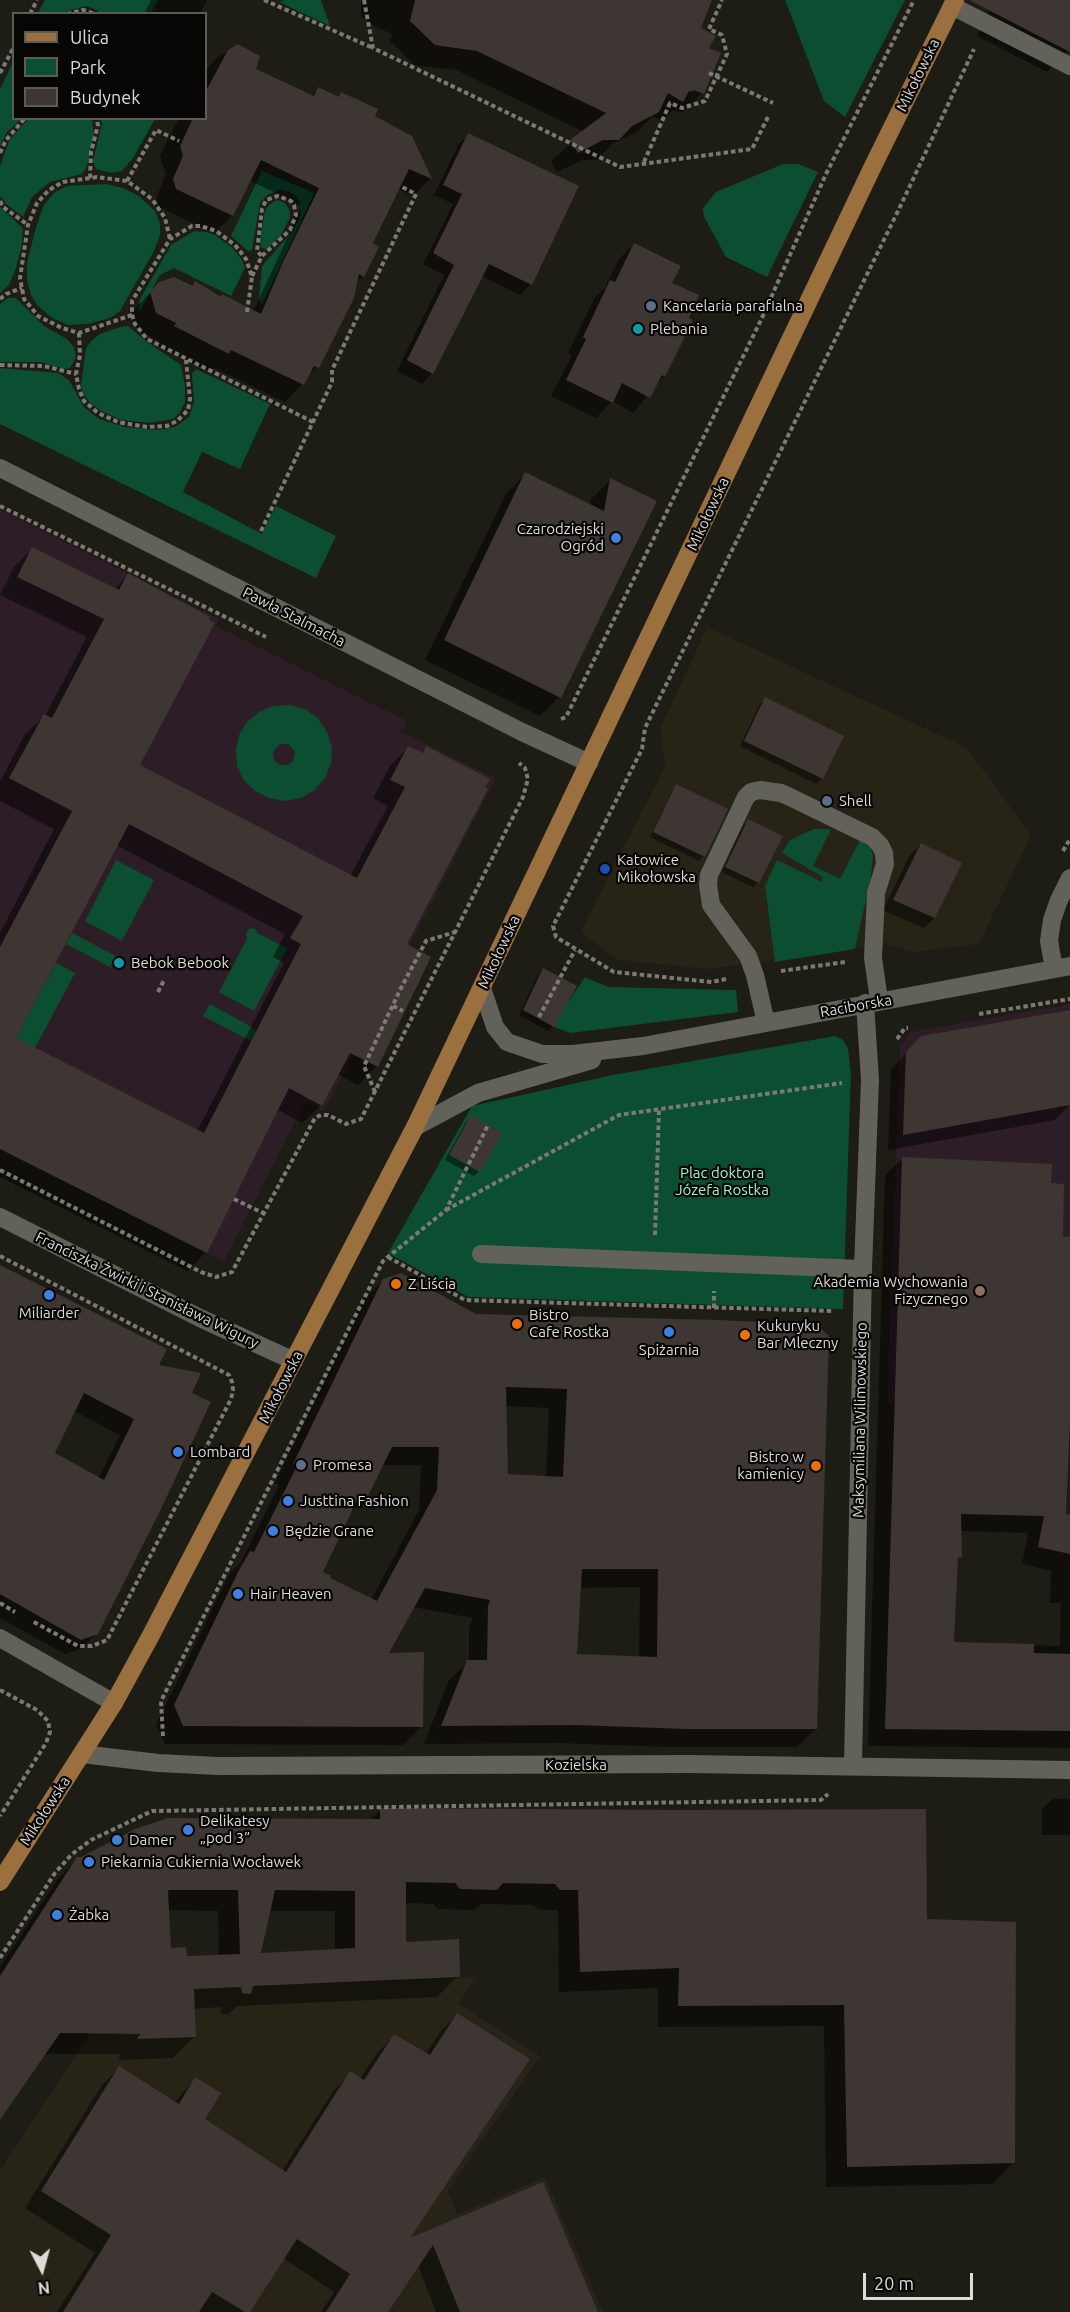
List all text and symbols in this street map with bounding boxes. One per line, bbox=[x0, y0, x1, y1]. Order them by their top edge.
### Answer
legend bbox=[12, 12, 207, 120]
text: Ulica bbox=[70, 27, 109, 47]
street label: Mikołowska bbox=[893, 36, 943, 114]
text: Park bbox=[70, 57, 106, 77]
text: Budynek bbox=[70, 87, 140, 107]
place label: Kancelaria parafialna bbox=[663, 297, 803, 315]
marker: Kancelaria parafialna bbox=[644, 299, 658, 313]
place label: Plebania bbox=[650, 320, 708, 338]
marker: Plebania bbox=[631, 322, 645, 336]
street label: Mikołowska bbox=[683, 474, 733, 554]
place label: Czarodziejski Ogród bbox=[517, 520, 604, 555]
marker: Czarodziejski Ogród bbox=[609, 531, 623, 545]
street label: Pawła Stalmacha bbox=[240, 583, 348, 651]
place label: Shell bbox=[839, 792, 872, 810]
marker: Shell bbox=[820, 794, 834, 808]
place label: Katowice Mikołowska bbox=[617, 851, 696, 886]
marker: Katowice Mikołowska bbox=[598, 862, 612, 876]
street label: Mikołowska bbox=[474, 912, 524, 992]
place label: Bebok Bebook bbox=[131, 954, 229, 972]
marker: Bebok Bebook bbox=[112, 956, 126, 970]
street label: Raciborska bbox=[819, 991, 893, 1021]
park label: Plac doktora Józefa Rostka bbox=[675, 1164, 769, 1199]
street label: Franciszka Żwirki i Stanisława Wigury bbox=[32, 1228, 262, 1352]
place label: Akademia Wychowania Fizycznego bbox=[814, 1273, 968, 1308]
place label: Z Liścia bbox=[408, 1275, 456, 1293]
marker: Z Liścia bbox=[389, 1277, 403, 1291]
marker: Akademia Wychowania Fizycznego bbox=[973, 1284, 987, 1298]
marker: Miliarder bbox=[42, 1288, 56, 1302]
place label: Miliarder bbox=[19, 1304, 79, 1322]
place label: Bistro Cafe Rostka bbox=[529, 1306, 609, 1341]
marker: Bistro Cafe Rostka bbox=[510, 1317, 524, 1331]
place label: Kukuryku Bar Mleczny bbox=[757, 1317, 838, 1352]
street label: Maksymiliana Wilimowskiego bbox=[849, 1322, 871, 1518]
marker: Spiżarnia bbox=[662, 1325, 676, 1339]
marker: Kukuryku Bar Mleczny bbox=[738, 1328, 752, 1342]
place label: Spiżarnia bbox=[639, 1341, 699, 1359]
street label: Mikołowska bbox=[255, 1348, 307, 1426]
place label: Lombard bbox=[190, 1443, 250, 1461]
marker: Lombard bbox=[171, 1445, 185, 1459]
place label: Bistro w kamienicy bbox=[737, 1448, 804, 1483]
place label: Promesa bbox=[313, 1456, 372, 1474]
marker: Promesa bbox=[294, 1458, 308, 1472]
marker: Bistro w kamienicy bbox=[809, 1459, 823, 1473]
place label: Justtina Fashion bbox=[300, 1492, 409, 1510]
marker: Justtina Fashion bbox=[281, 1494, 295, 1508]
place label: Będzie Grane bbox=[285, 1522, 374, 1540]
marker: Będzie Grane bbox=[266, 1524, 280, 1538]
place label: Hair Heaven bbox=[250, 1585, 331, 1603]
marker: Hair Heaven bbox=[231, 1587, 245, 1601]
street label: Kozielska bbox=[545, 1756, 607, 1774]
street label: Mikołowska bbox=[16, 1773, 74, 1849]
place label: Delikatesy „pod 3” bbox=[200, 1812, 270, 1847]
marker: Delikatesy „pod 3” bbox=[181, 1823, 195, 1837]
place label: Damer bbox=[129, 1831, 174, 1849]
marker: Damer bbox=[110, 1833, 124, 1847]
place label: Piekarnia Cukiernia Wocławek bbox=[101, 1853, 301, 1871]
marker: Piekarnia Cukiernia Wocławek bbox=[82, 1855, 96, 1869]
place label: Żabka bbox=[69, 1906, 109, 1924]
marker: Żabka bbox=[50, 1908, 64, 1922]
north arrow bbox=[12, 2240, 72, 2300]
scale bar bbox=[866, 2261, 976, 2299]
text: 20 m bbox=[874, 2273, 914, 2293]
text: N bbox=[37, 2278, 51, 2297]

